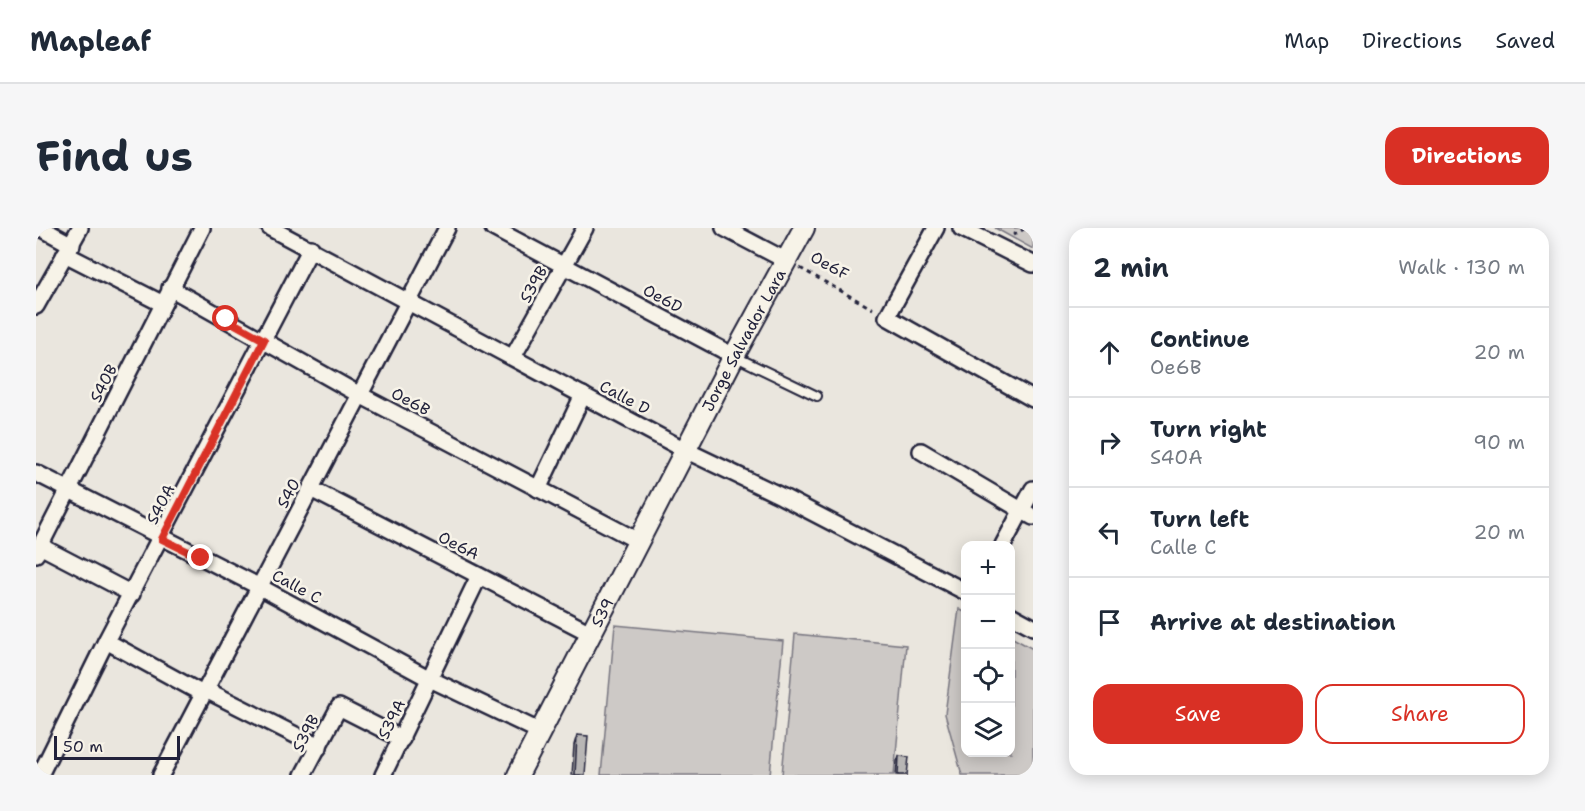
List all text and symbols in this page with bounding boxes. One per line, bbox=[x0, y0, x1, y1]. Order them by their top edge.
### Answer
text: Mapleaf bbox=[30, 22, 151, 60]
text: Map bbox=[1284, 27, 1329, 55]
text: Directions bbox=[1362, 27, 1462, 55]
text: Saved bbox=[1495, 27, 1555, 55]
button: Directions bbox=[1385, 127, 1549, 185]
text: Find us bbox=[36, 128, 193, 184]
street label: Oe6F bbox=[807, 246, 853, 285]
text: 2 min bbox=[1093, 250, 1169, 285]
text: Walk · 130 m bbox=[1398, 254, 1525, 280]
street label: S39B bbox=[515, 262, 552, 307]
street label: Jorge Salvador Lara bbox=[697, 265, 791, 415]
street label: Oe6D bbox=[639, 279, 686, 318]
route start bbox=[212, 305, 238, 331]
text: Continue bbox=[1150, 325, 1250, 354]
icon: ahead bbox=[1093, 336, 1126, 369]
text: 20 m bbox=[1474, 339, 1525, 365]
text: Oe6B bbox=[1150, 354, 1201, 380]
street label: S40B bbox=[85, 361, 122, 406]
street label: Calle D bbox=[596, 375, 654, 419]
street label: Oe6B bbox=[388, 383, 434, 420]
text: Turn right bbox=[1150, 415, 1267, 444]
icon: right bbox=[1093, 426, 1126, 459]
text: 90 m bbox=[1473, 429, 1525, 455]
text: S40A bbox=[1150, 444, 1203, 470]
street label: S40 bbox=[272, 475, 305, 512]
street label: S40A bbox=[142, 481, 179, 528]
text: Turn left bbox=[1150, 505, 1249, 534]
icon: left bbox=[1093, 516, 1126, 549]
text: 20 m bbox=[1474, 519, 1525, 545]
street label: Oe6A bbox=[435, 526, 483, 565]
text: Calle C bbox=[1150, 534, 1217, 560]
map controls bbox=[961, 541, 1015, 757]
button: + bbox=[961, 541, 1015, 595]
route end bbox=[187, 544, 213, 570]
street label: Calle C bbox=[268, 565, 325, 608]
street label: S39 bbox=[586, 594, 618, 631]
button: − bbox=[961, 595, 1015, 649]
icon: arrive bbox=[1093, 606, 1126, 639]
text: Arrive at destination bbox=[1150, 608, 1396, 637]
button: locate bbox=[961, 649, 1015, 703]
button: Save bbox=[1093, 684, 1303, 744]
button: Share bbox=[1315, 684, 1525, 744]
street label: S39A bbox=[373, 696, 410, 742]
button: layers bbox=[961, 703, 1015, 757]
street label: S39B bbox=[287, 711, 324, 756]
scale bar bbox=[54, 733, 180, 760]
text: 50 m bbox=[63, 736, 103, 757]

